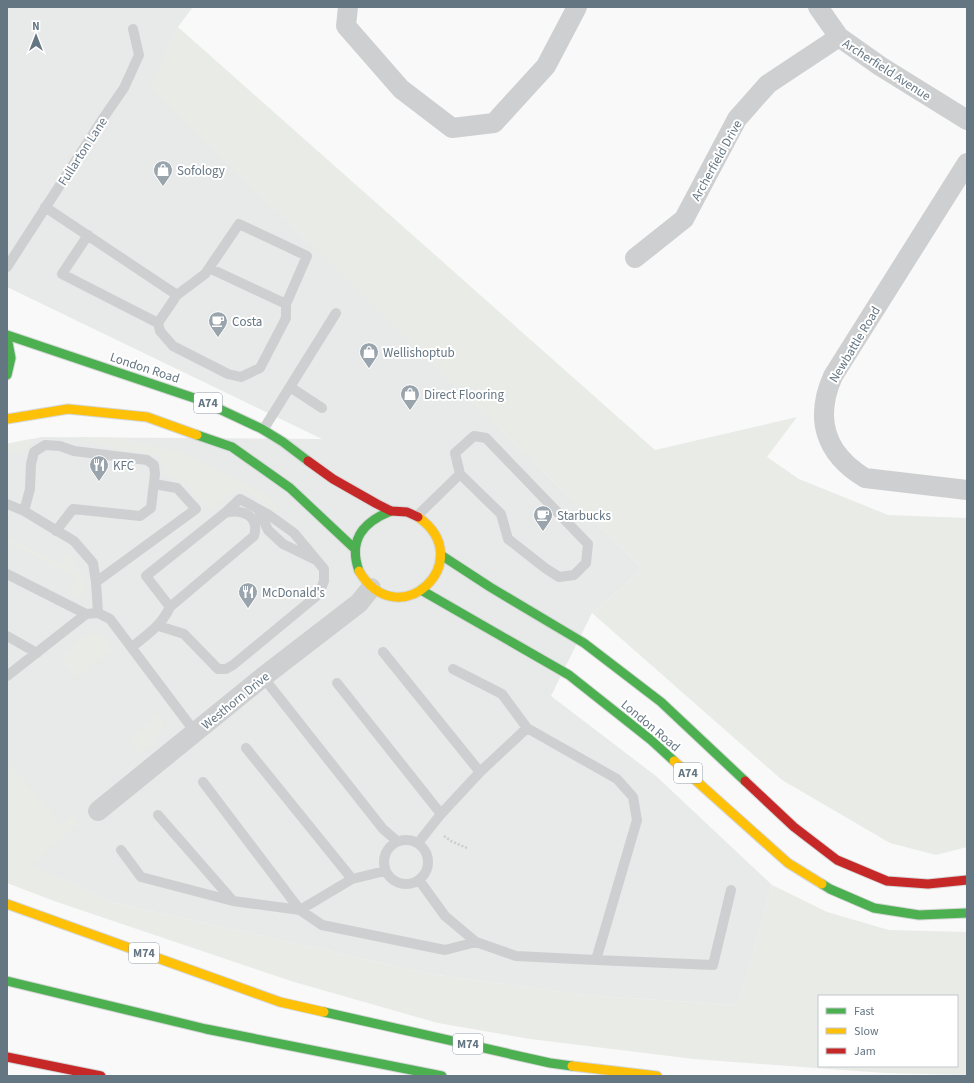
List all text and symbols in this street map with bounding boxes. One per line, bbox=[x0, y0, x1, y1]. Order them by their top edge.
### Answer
north arrow bbox=[16, 16, 56, 56]
text: N bbox=[32, 19, 40, 34]
street label: Archerfield Avenue bbox=[839, 35, 934, 105]
street label: Fullarton Lane bbox=[54, 114, 112, 189]
street label: Archerfield Drive bbox=[687, 117, 747, 204]
shop icon: Sofology bbox=[152, 159, 174, 187]
place label: Sofology bbox=[177, 162, 225, 180]
street label: Newbattle Road bbox=[825, 303, 885, 386]
cafe icon: Costa bbox=[207, 310, 229, 338]
place label: Costa bbox=[232, 313, 262, 331]
shop icon: Wellishoptub bbox=[358, 341, 380, 369]
place label: Wellishoptub bbox=[383, 344, 455, 362]
street label: London Road bbox=[108, 348, 182, 388]
shop icon: Direct Flooring bbox=[399, 383, 421, 411]
place label: Direct Flooring bbox=[424, 386, 504, 404]
road number: A74 bbox=[194, 393, 222, 413]
restaurant icon: KFC bbox=[88, 454, 110, 482]
place label: KFC bbox=[113, 457, 134, 475]
cafe icon: Starbucks bbox=[532, 504, 554, 532]
place label: Starbucks bbox=[557, 507, 611, 525]
restaurant icon: McDonald's bbox=[237, 581, 259, 609]
place label: McDonald's bbox=[262, 584, 326, 602]
street label: Westhorn Drive bbox=[198, 668, 273, 734]
street label: London Road bbox=[617, 696, 684, 756]
road number: A74 bbox=[674, 763, 702, 783]
road number: M74 bbox=[129, 943, 159, 963]
legend bbox=[818, 995, 958, 1067]
text: Fast bbox=[854, 1003, 874, 1020]
text: Slow bbox=[854, 1023, 879, 1040]
road number: M74 bbox=[453, 1034, 483, 1054]
text: Jam bbox=[854, 1043, 876, 1060]

